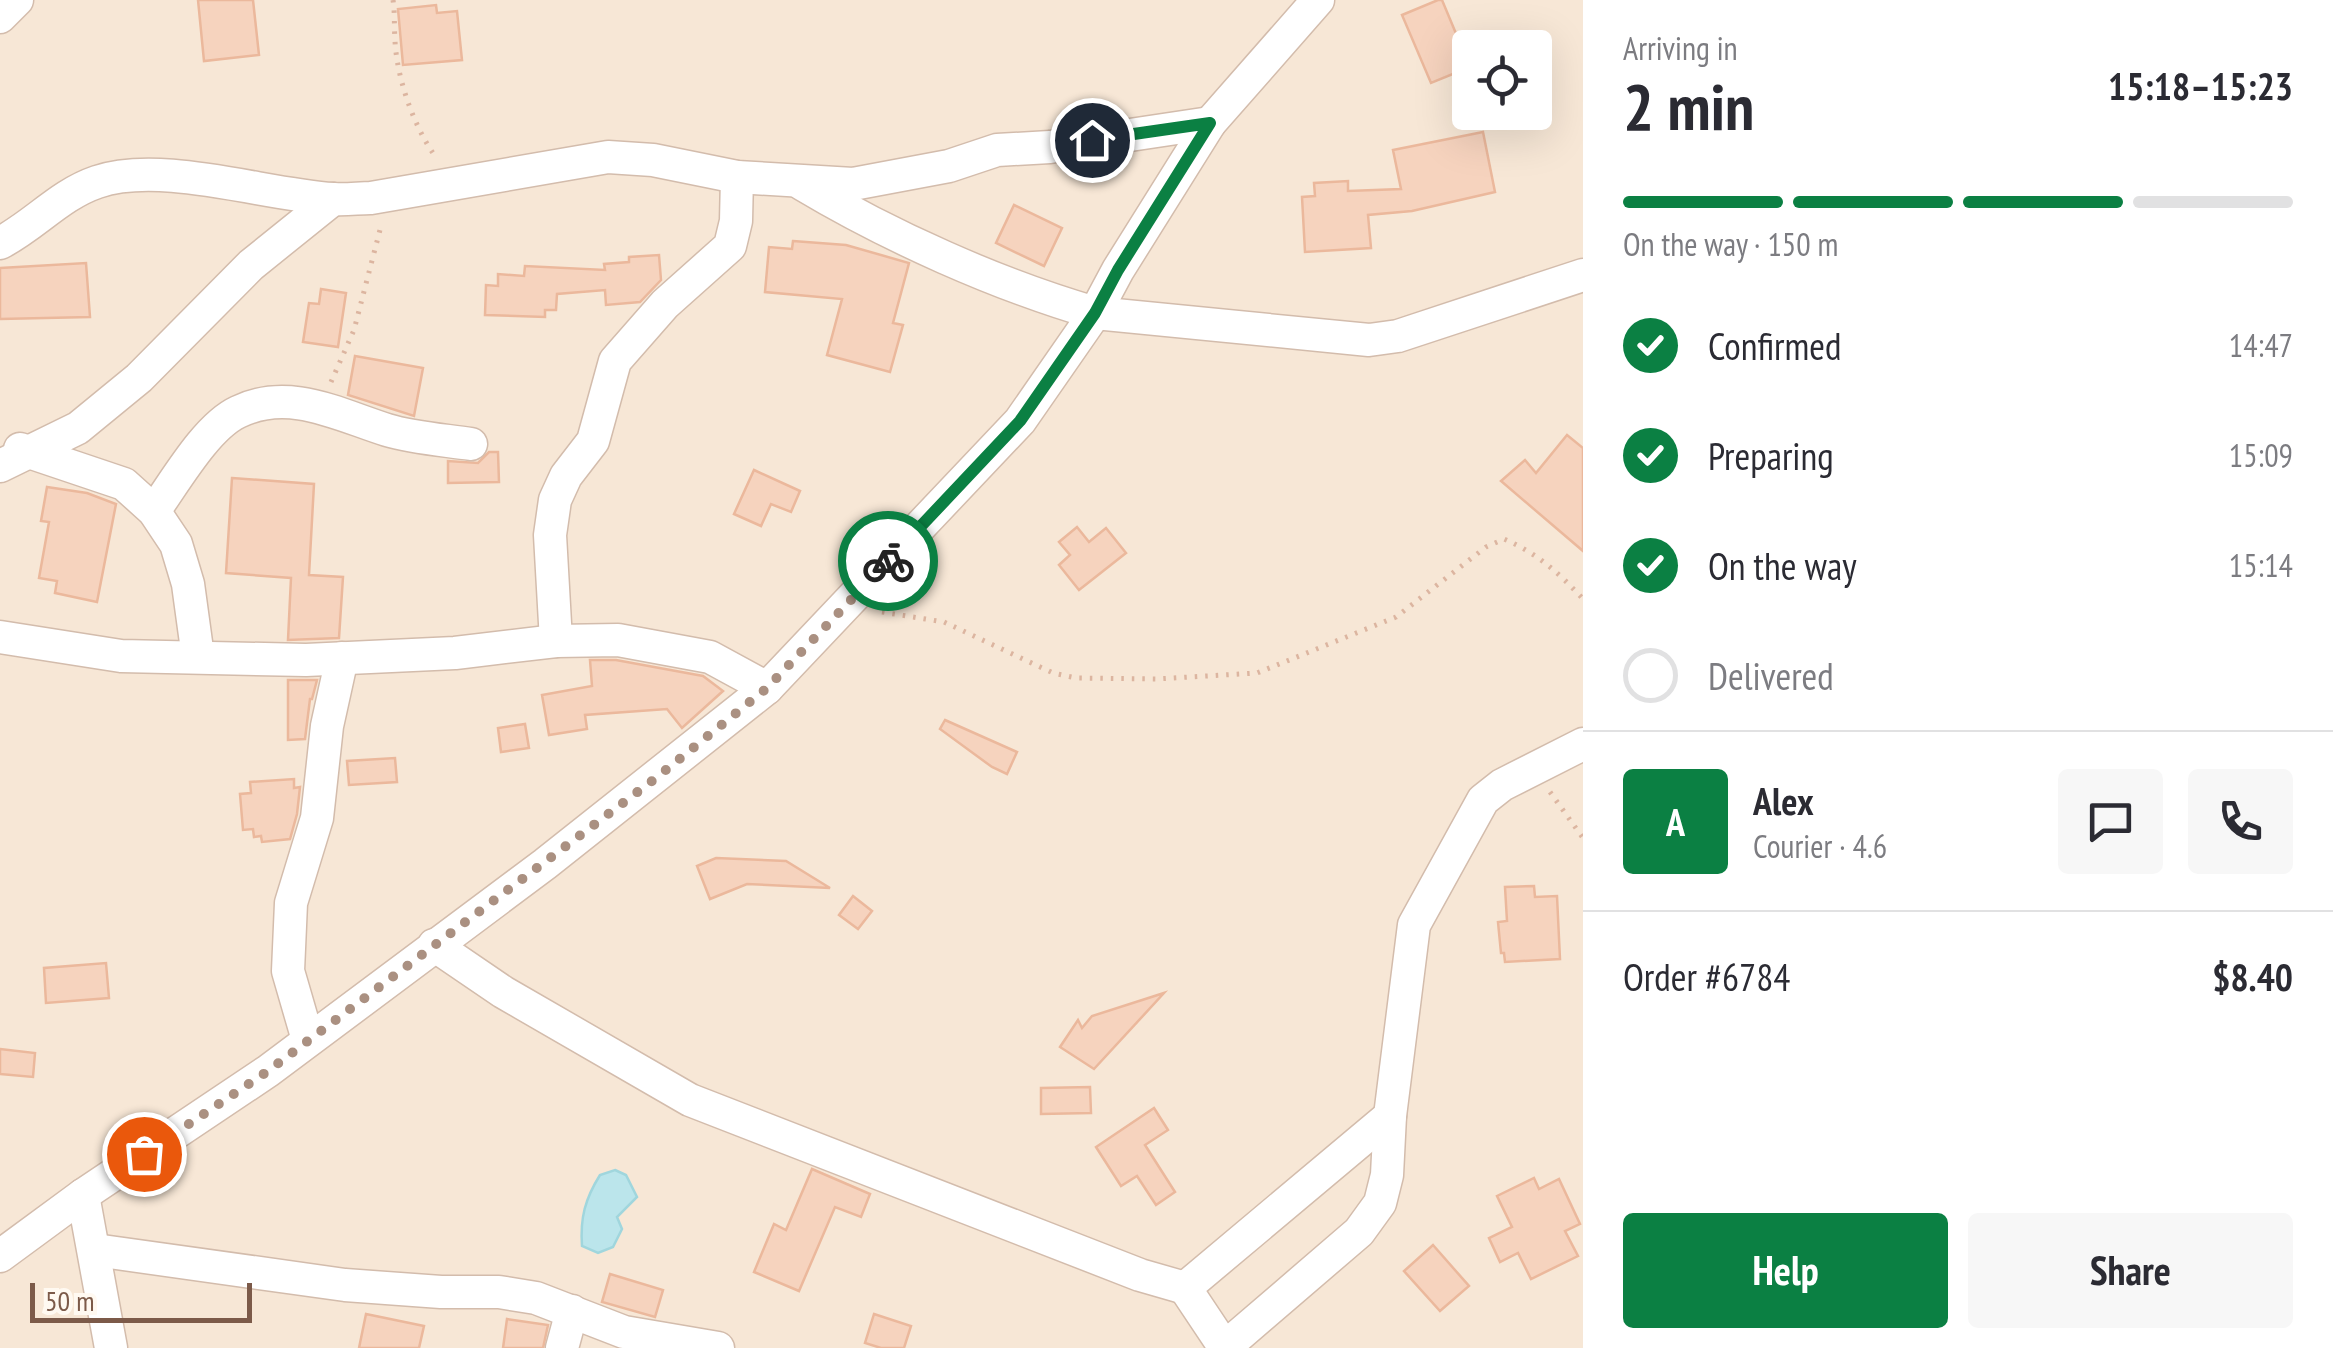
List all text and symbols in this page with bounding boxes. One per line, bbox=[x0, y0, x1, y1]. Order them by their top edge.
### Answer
text: Arriving in bbox=[1623, 27, 1738, 69]
map controls bbox=[1452, 30, 1552, 130]
button: locate bbox=[1452, 30, 1552, 130]
text: 15:18–15:23 bbox=[2108, 61, 2293, 110]
text: 2 min bbox=[1623, 64, 1754, 148]
pin bbox=[1050, 98, 1135, 183]
icon: home bbox=[1065, 113, 1120, 168]
text: On the way · 150 m bbox=[1623, 223, 1838, 265]
icon: check bbox=[1623, 318, 1678, 373]
text: Confirmed bbox=[1708, 321, 1841, 370]
text: 14:47 bbox=[2229, 324, 2293, 366]
icon: check bbox=[1623, 428, 1678, 483]
text: Preparing bbox=[1708, 431, 1834, 480]
text: 15:09 bbox=[2229, 434, 2293, 476]
courier bbox=[838, 511, 938, 611]
icon: bike bbox=[861, 534, 916, 589]
icon: check bbox=[1623, 538, 1678, 593]
text: On the way bbox=[1708, 541, 1856, 590]
text: 15:14 bbox=[2229, 544, 2293, 586]
text: Delivered bbox=[1708, 651, 1834, 700]
button: chat bbox=[2058, 769, 2163, 874]
button: phone bbox=[2188, 769, 2293, 874]
text: Alex bbox=[1753, 776, 1814, 825]
text: A bbox=[1666, 797, 1685, 846]
text: Courier · 4.6 bbox=[1753, 825, 1887, 867]
text: Order #6784 bbox=[1623, 952, 1790, 1001]
text: $8.40 bbox=[2212, 952, 2293, 1001]
pin bbox=[102, 1112, 187, 1197]
icon: bag bbox=[117, 1127, 172, 1182]
button: Help bbox=[1623, 1213, 1948, 1328]
button: Share bbox=[1968, 1213, 2293, 1328]
scale bar bbox=[30, 1278, 252, 1322]
text: 50 m bbox=[45, 1282, 94, 1319]

